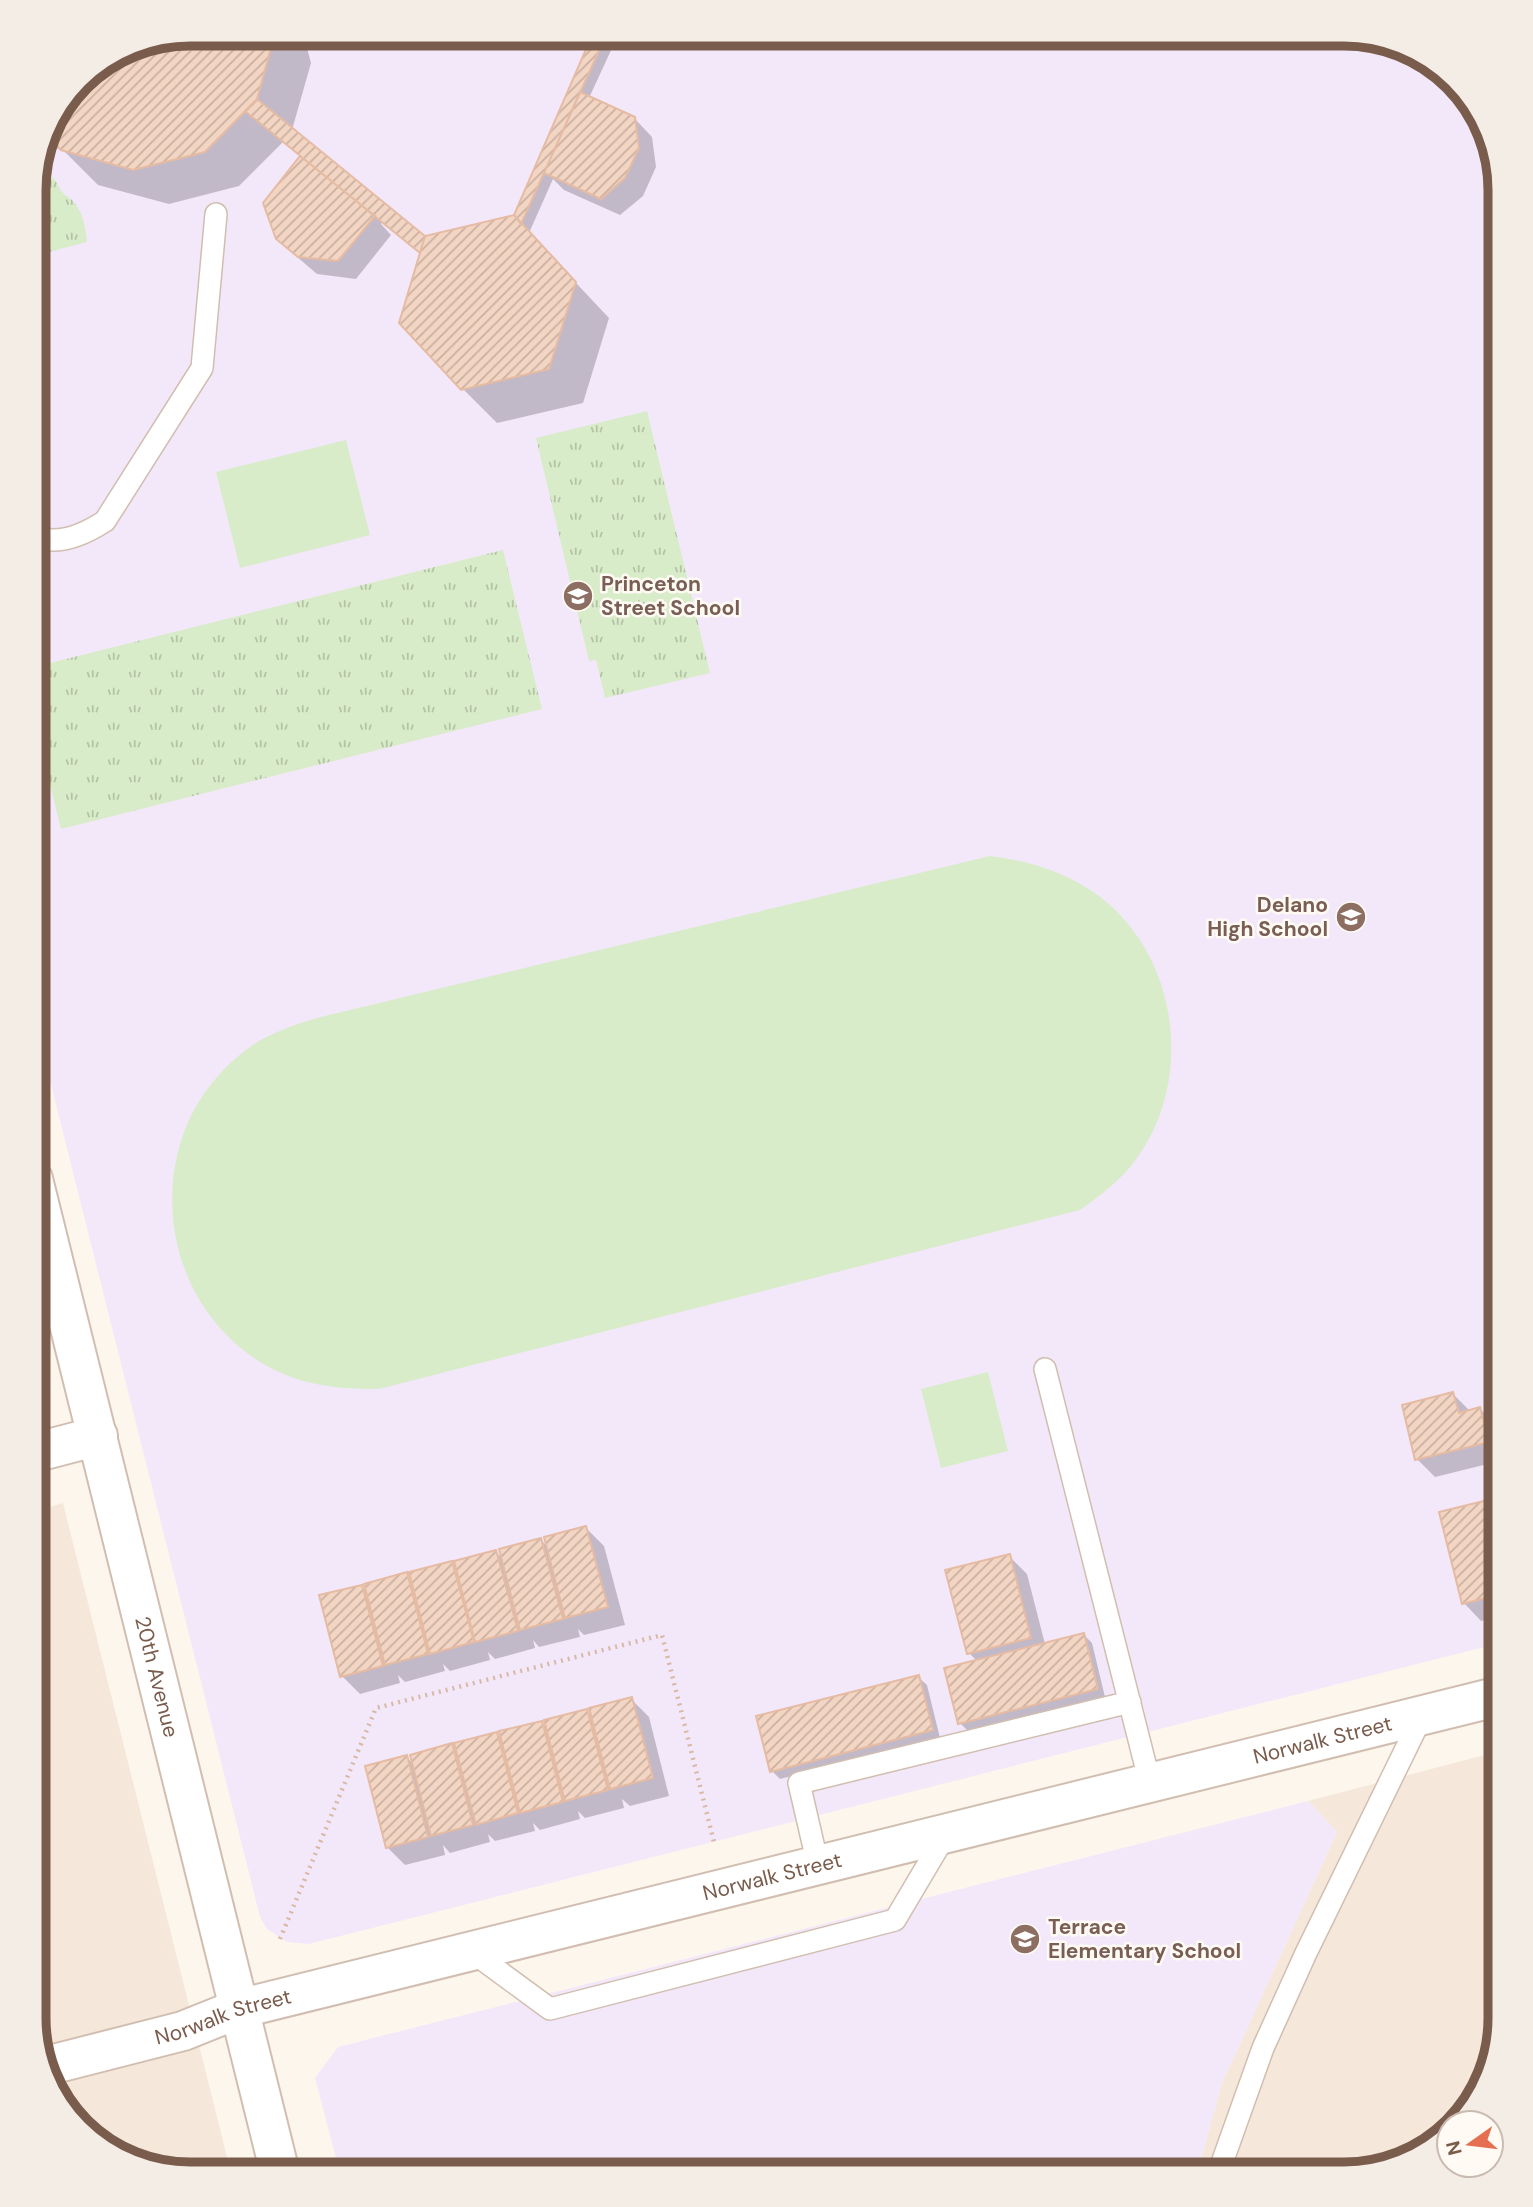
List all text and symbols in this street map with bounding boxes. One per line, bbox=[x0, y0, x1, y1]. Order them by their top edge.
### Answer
place label: Princeton Street School bbox=[601, 570, 740, 622]
school or university icon: Princeton Street School bbox=[561, 579, 595, 613]
place label: Delano High School bbox=[1207, 891, 1328, 943]
school or university icon: Delano High School bbox=[1334, 900, 1368, 934]
street label: 20th Avenue bbox=[128, 1614, 185, 1740]
street label: Norwalk Street bbox=[1250, 1709, 1395, 1771]
street label: Norwalk Street bbox=[700, 1846, 845, 1907]
place label: Terrace Elementary School bbox=[1048, 1913, 1241, 1965]
school or university icon: Terrace Elementary School bbox=[1008, 1922, 1042, 1956]
street label: Norwalk Street bbox=[152, 1982, 294, 2052]
north arrow bbox=[1435, 2109, 1505, 2179]
text: N bbox=[1440, 2138, 1468, 2158]

